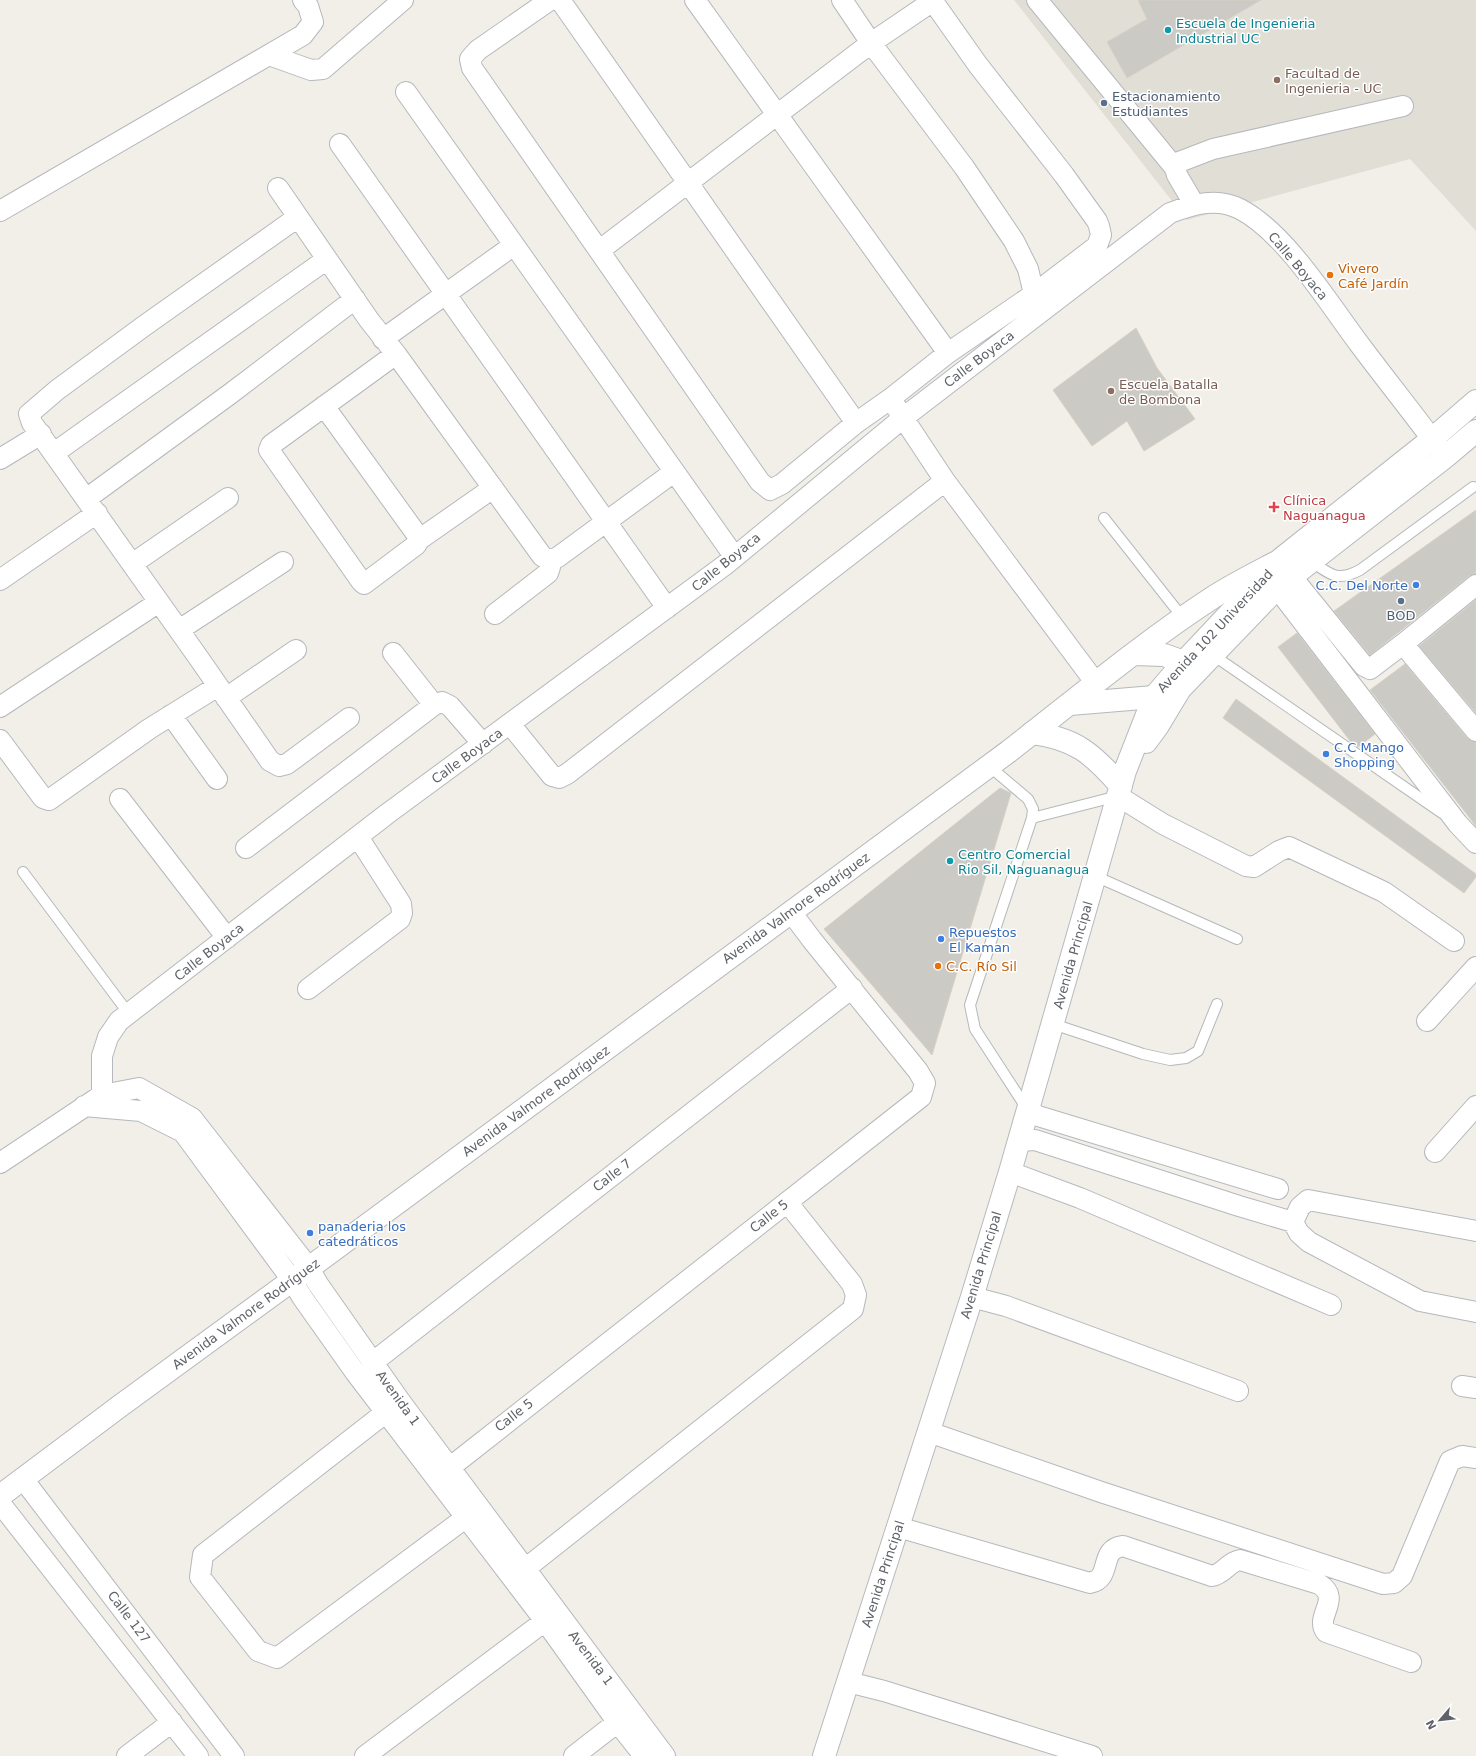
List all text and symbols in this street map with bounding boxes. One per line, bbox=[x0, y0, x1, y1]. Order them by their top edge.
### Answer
place label: Escuela de Ingenieria Industrial UC bbox=[1176, 16, 1316, 46]
marker: Escuela de Ingenieria Industrial UC bbox=[1163, 25, 1173, 35]
place label: Facultad de Ingenieria - UC bbox=[1285, 66, 1382, 96]
marker: Facultad de Ingenieria - UC bbox=[1272, 75, 1282, 85]
place label: Estacionamiento Estudiantes bbox=[1112, 89, 1221, 119]
marker: Estacionamiento Estudiantes bbox=[1099, 98, 1109, 108]
street label: Calle Boyaca bbox=[1265, 229, 1331, 303]
place label: Vivero Café Jardín bbox=[1338, 261, 1409, 291]
marker: Vivero Café Jardín bbox=[1325, 270, 1335, 280]
street label: Calle Boyaca bbox=[941, 328, 1017, 390]
place label: Escuela Batalla de Bombona bbox=[1119, 377, 1218, 407]
marker: Escuela Batalla de Bombona bbox=[1106, 386, 1116, 396]
place label: Clínica Naguanagua bbox=[1283, 493, 1366, 523]
marker: Clínica Naguanagua bbox=[1268, 501, 1280, 513]
street label: Calle Boyaca bbox=[689, 530, 763, 594]
street label: Avenida 102 Universidad bbox=[1154, 567, 1276, 695]
place label: C.C. Del Norte bbox=[1316, 578, 1408, 593]
marker: C.C. Del Norte bbox=[1411, 580, 1421, 590]
marker: BOD bbox=[1396, 596, 1406, 606]
place label: BOD bbox=[1387, 608, 1415, 623]
street label: Calle Boyaca bbox=[429, 725, 505, 787]
place label: C.C Mango Shopping bbox=[1334, 740, 1404, 770]
marker: C.C Mango Shopping bbox=[1321, 749, 1331, 759]
place label: Centro Comercial Rio Sil, Naguanagua bbox=[958, 847, 1089, 877]
street label: Avenida Valmore Rodríguez bbox=[720, 849, 873, 966]
marker: Centro Comercial Rio Sil, Naguanagua bbox=[945, 856, 955, 866]
street label: Avenida Principal bbox=[1050, 899, 1096, 1011]
street label: Calle Boyaca bbox=[171, 920, 247, 984]
place label: Repuestos El Kaman bbox=[949, 925, 1017, 955]
marker: Repuestos El Kaman bbox=[936, 934, 946, 944]
place label: C.C. Río Sil bbox=[946, 959, 1017, 974]
marker: C.C. Río Sil bbox=[933, 961, 943, 971]
street label: Avenida Valmore Rodríguez bbox=[460, 1042, 613, 1159]
street label: Calle 7 bbox=[590, 1155, 634, 1195]
street label: Calle 5 bbox=[747, 1196, 791, 1236]
street label: Avenida Principal bbox=[958, 1210, 1004, 1320]
place label: panaderia los catedráticos bbox=[318, 1219, 406, 1249]
marker: panaderia los catedráticos bbox=[305, 1228, 315, 1238]
street label: Avenida Valmore Rodríguez bbox=[170, 1255, 323, 1372]
street label: Avenida 1 bbox=[373, 1368, 423, 1428]
street label: Calle 5 bbox=[492, 1395, 536, 1435]
street label: Avenida Principal bbox=[859, 1519, 907, 1629]
street label: Calle 127 bbox=[105, 1588, 153, 1646]
street label: Avenida 1 bbox=[566, 1628, 616, 1688]
north arrow bbox=[1420, 1700, 1460, 1740]
text: N bbox=[1424, 1717, 1440, 1732]

